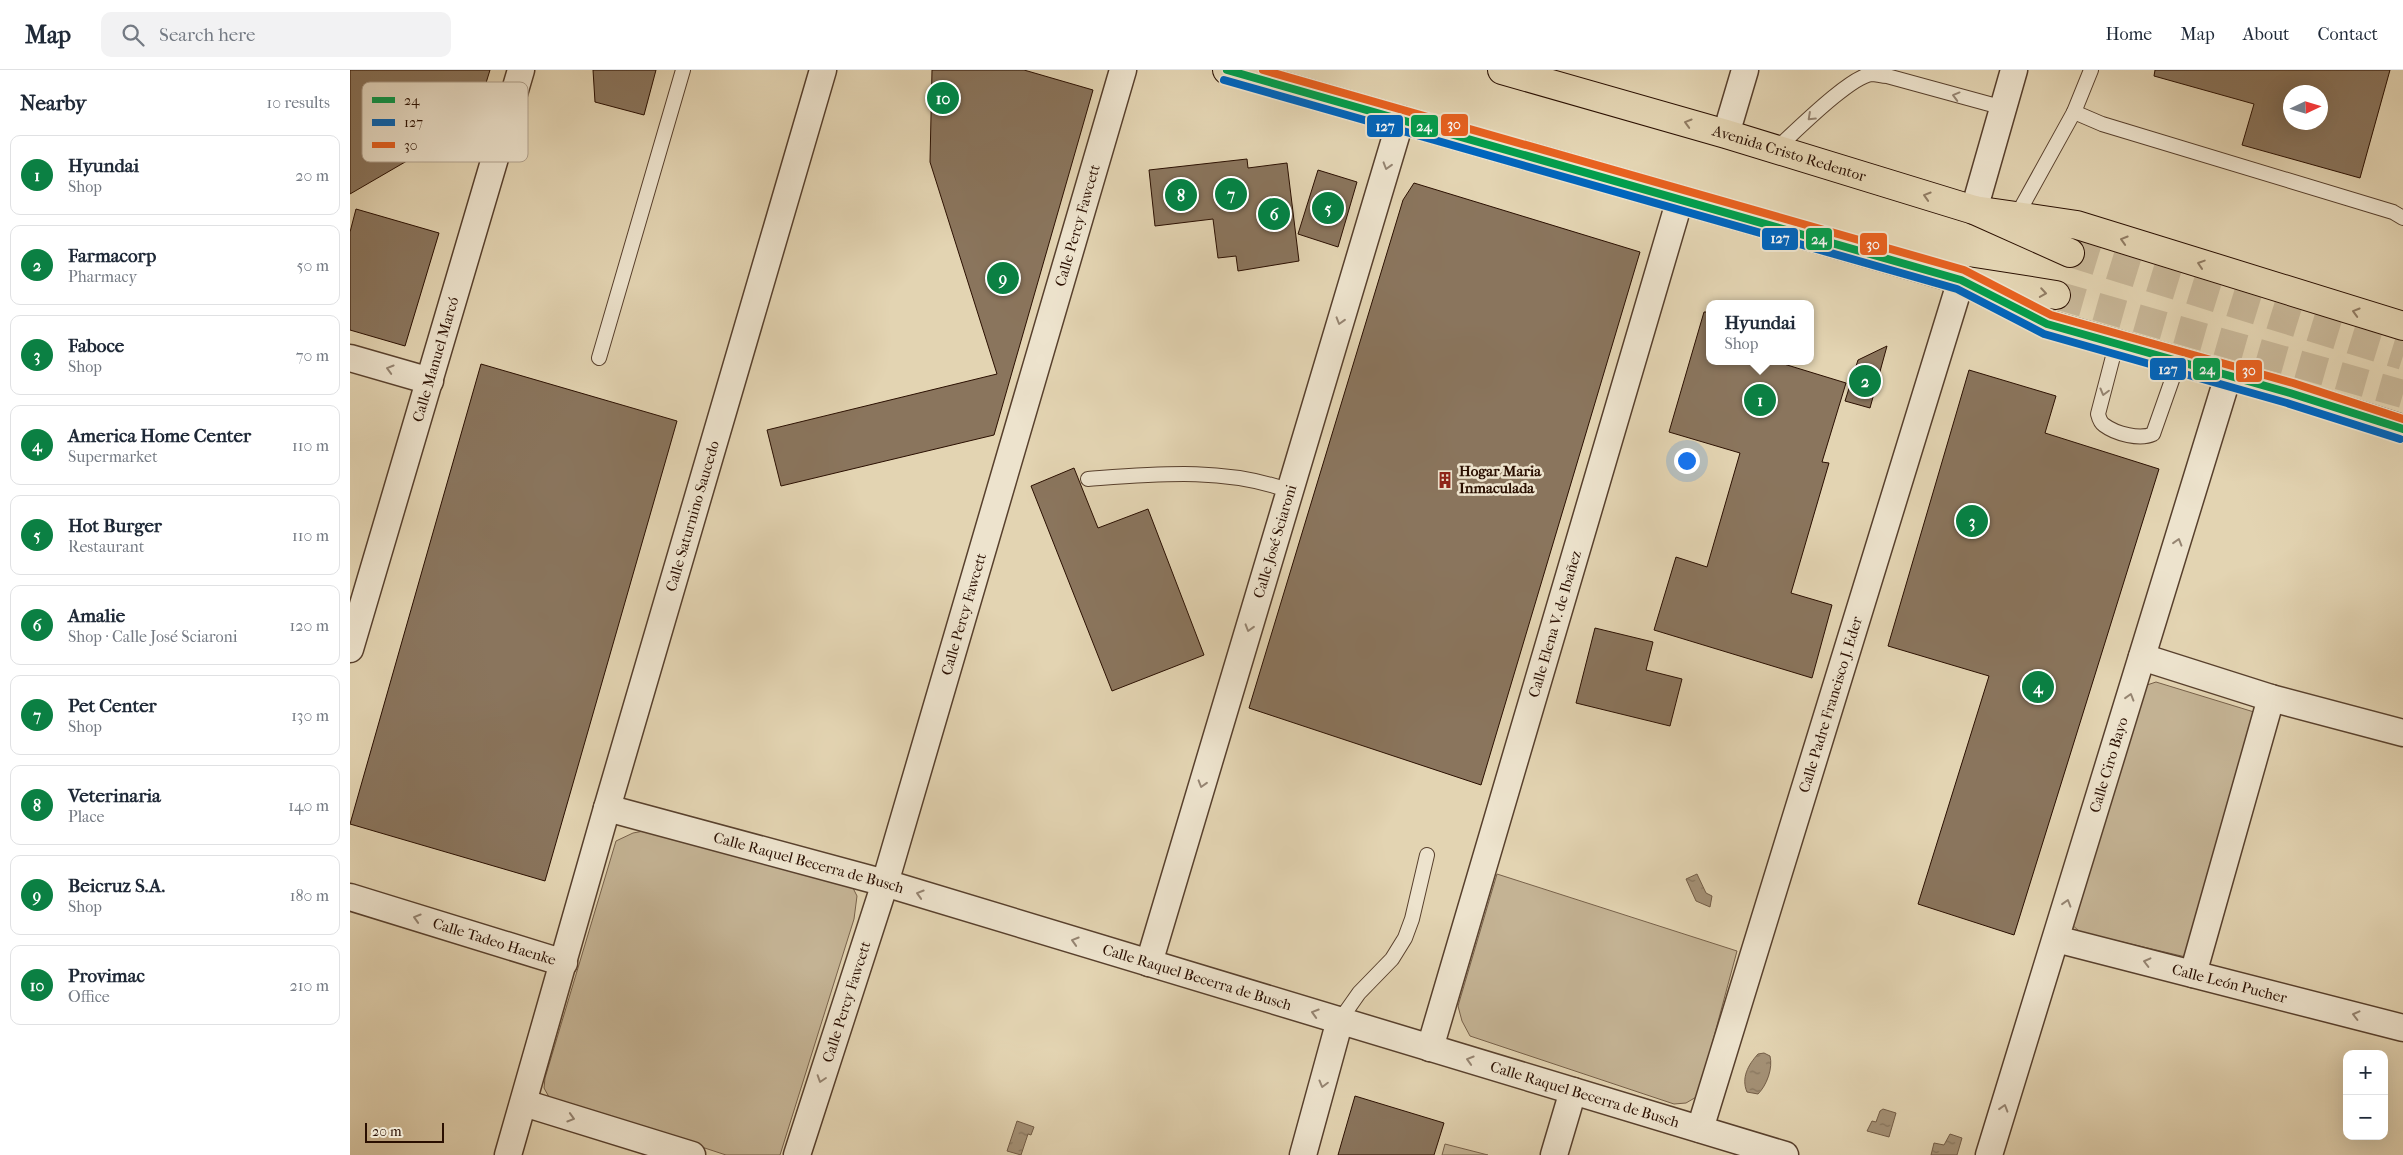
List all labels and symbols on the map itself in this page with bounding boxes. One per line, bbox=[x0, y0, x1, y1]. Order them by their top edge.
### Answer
pin: 10 bbox=[927, 79, 959, 117]
legend bbox=[362, 82, 528, 162]
north arrow bbox=[2283, 85, 2328, 130]
one-way arrow bbox=[1953, 91, 1961, 101]
text: 24 bbox=[404, 92, 420, 109]
one-way arrow bbox=[1807, 111, 1816, 120]
line badge: 30 bbox=[1440, 113, 1469, 137]
text: 127 bbox=[404, 114, 423, 131]
line badge: 127 bbox=[1366, 114, 1404, 138]
line badge: 24 bbox=[1410, 114, 1439, 138]
text: 30 bbox=[1447, 116, 1461, 133]
text: 127 bbox=[1376, 118, 1395, 135]
text: 24 bbox=[1416, 118, 1432, 135]
one-way arrow bbox=[1685, 118, 1693, 128]
street label: Avenida Cristo Redentor bbox=[1709, 121, 1869, 186]
text: 30 bbox=[404, 137, 417, 154]
one-way arrow bbox=[1382, 161, 1392, 169]
street label: Calle Percy Fawcett bbox=[1051, 162, 1104, 289]
pin: 7 bbox=[1215, 175, 1247, 213]
pin: 8 bbox=[1165, 176, 1197, 214]
pin: 5 bbox=[1312, 189, 1344, 227]
one-way arrow bbox=[1924, 191, 1932, 201]
pin: 6 bbox=[1258, 195, 1290, 233]
line badge: 127 bbox=[1761, 227, 1799, 251]
line badge: 24 bbox=[1805, 227, 1833, 251]
text: 127 bbox=[1771, 230, 1790, 247]
text: 24 bbox=[1811, 231, 1827, 248]
line badge: 30 bbox=[1859, 232, 1888, 256]
one-way arrow bbox=[2120, 235, 2128, 245]
text: 30 bbox=[1866, 236, 1880, 253]
pin: 9 bbox=[987, 259, 1019, 297]
one-way arrow bbox=[2197, 259, 2206, 269]
one-way arrow bbox=[2040, 287, 2048, 298]
street label: Calle Manuel Marcó bbox=[409, 294, 463, 424]
one-way arrow bbox=[2353, 308, 2361, 318]
one-way arrow bbox=[1336, 317, 1346, 325]
line badge: 127 bbox=[2149, 357, 2187, 381]
line badge: 24 bbox=[2192, 357, 2221, 381]
line badge: 30 bbox=[2235, 359, 2263, 383]
text: 127 bbox=[2159, 361, 2178, 378]
text: 24 bbox=[2199, 361, 2215, 378]
pin: 2 bbox=[1849, 362, 1881, 400]
text: 30 bbox=[2242, 362, 2256, 379]
one-way arrow bbox=[386, 365, 394, 375]
pin: 1 bbox=[1744, 381, 1776, 419]
one-way arrow bbox=[2099, 388, 2109, 396]
street label: Calle Saturnino Saucedo bbox=[662, 438, 723, 594]
your location bbox=[1674, 448, 1700, 474]
place label: Hogar Maria Inmaculada bbox=[1459, 462, 1542, 497]
building icon: Hogar Maria Inmaculada bbox=[1435, 470, 1455, 490]
street label: Calle José Sciaroni bbox=[1249, 482, 1301, 600]
pin: 3 bbox=[1956, 502, 1988, 540]
one-way arrow bbox=[2172, 538, 2182, 547]
street label: Calle Elena V. de Ibañez bbox=[1525, 548, 1585, 700]
street label: Calle Percy Fawcett bbox=[937, 550, 990, 677]
street label: Calle Padre Francisco J. Eder bbox=[1795, 614, 1866, 795]
one-way arrow bbox=[1244, 623, 1254, 632]
pin: 4 bbox=[2022, 668, 2054, 706]
one-way arrow bbox=[2124, 694, 2134, 702]
street label: Calle Ciro Bayo bbox=[2086, 714, 2132, 815]
one-way arrow bbox=[1198, 779, 1208, 787]
street label: Calle Raquel Becerra de Busch bbox=[711, 828, 907, 897]
one-way arrow bbox=[916, 889, 925, 899]
one-way arrow bbox=[2061, 899, 2071, 907]
one-way arrow bbox=[413, 913, 421, 923]
street label: Calle Tadeo Haenke bbox=[430, 914, 559, 969]
one-way arrow bbox=[1072, 936, 1080, 946]
street label: Calle Percy Fawcett bbox=[819, 938, 875, 1065]
street label: Calle Raquel Becerra de Busch bbox=[1100, 940, 1294, 1015]
one-way arrow bbox=[2144, 958, 2152, 968]
street label: Calle León Pucher bbox=[2170, 960, 2289, 1007]
one-way arrow bbox=[1311, 1008, 1319, 1018]
one-way arrow bbox=[2352, 1011, 2360, 1021]
one-way arrow bbox=[1467, 1055, 1475, 1065]
street label: Calle Raquel Becerra de Busch bbox=[1488, 1057, 1682, 1132]
one-way arrow bbox=[817, 1074, 827, 1083]
one-way arrow bbox=[1318, 1080, 1328, 1088]
one-way arrow bbox=[1998, 1105, 2008, 1113]
one-way arrow bbox=[566, 1112, 574, 1122]
scale bar bbox=[365, 1120, 444, 1143]

